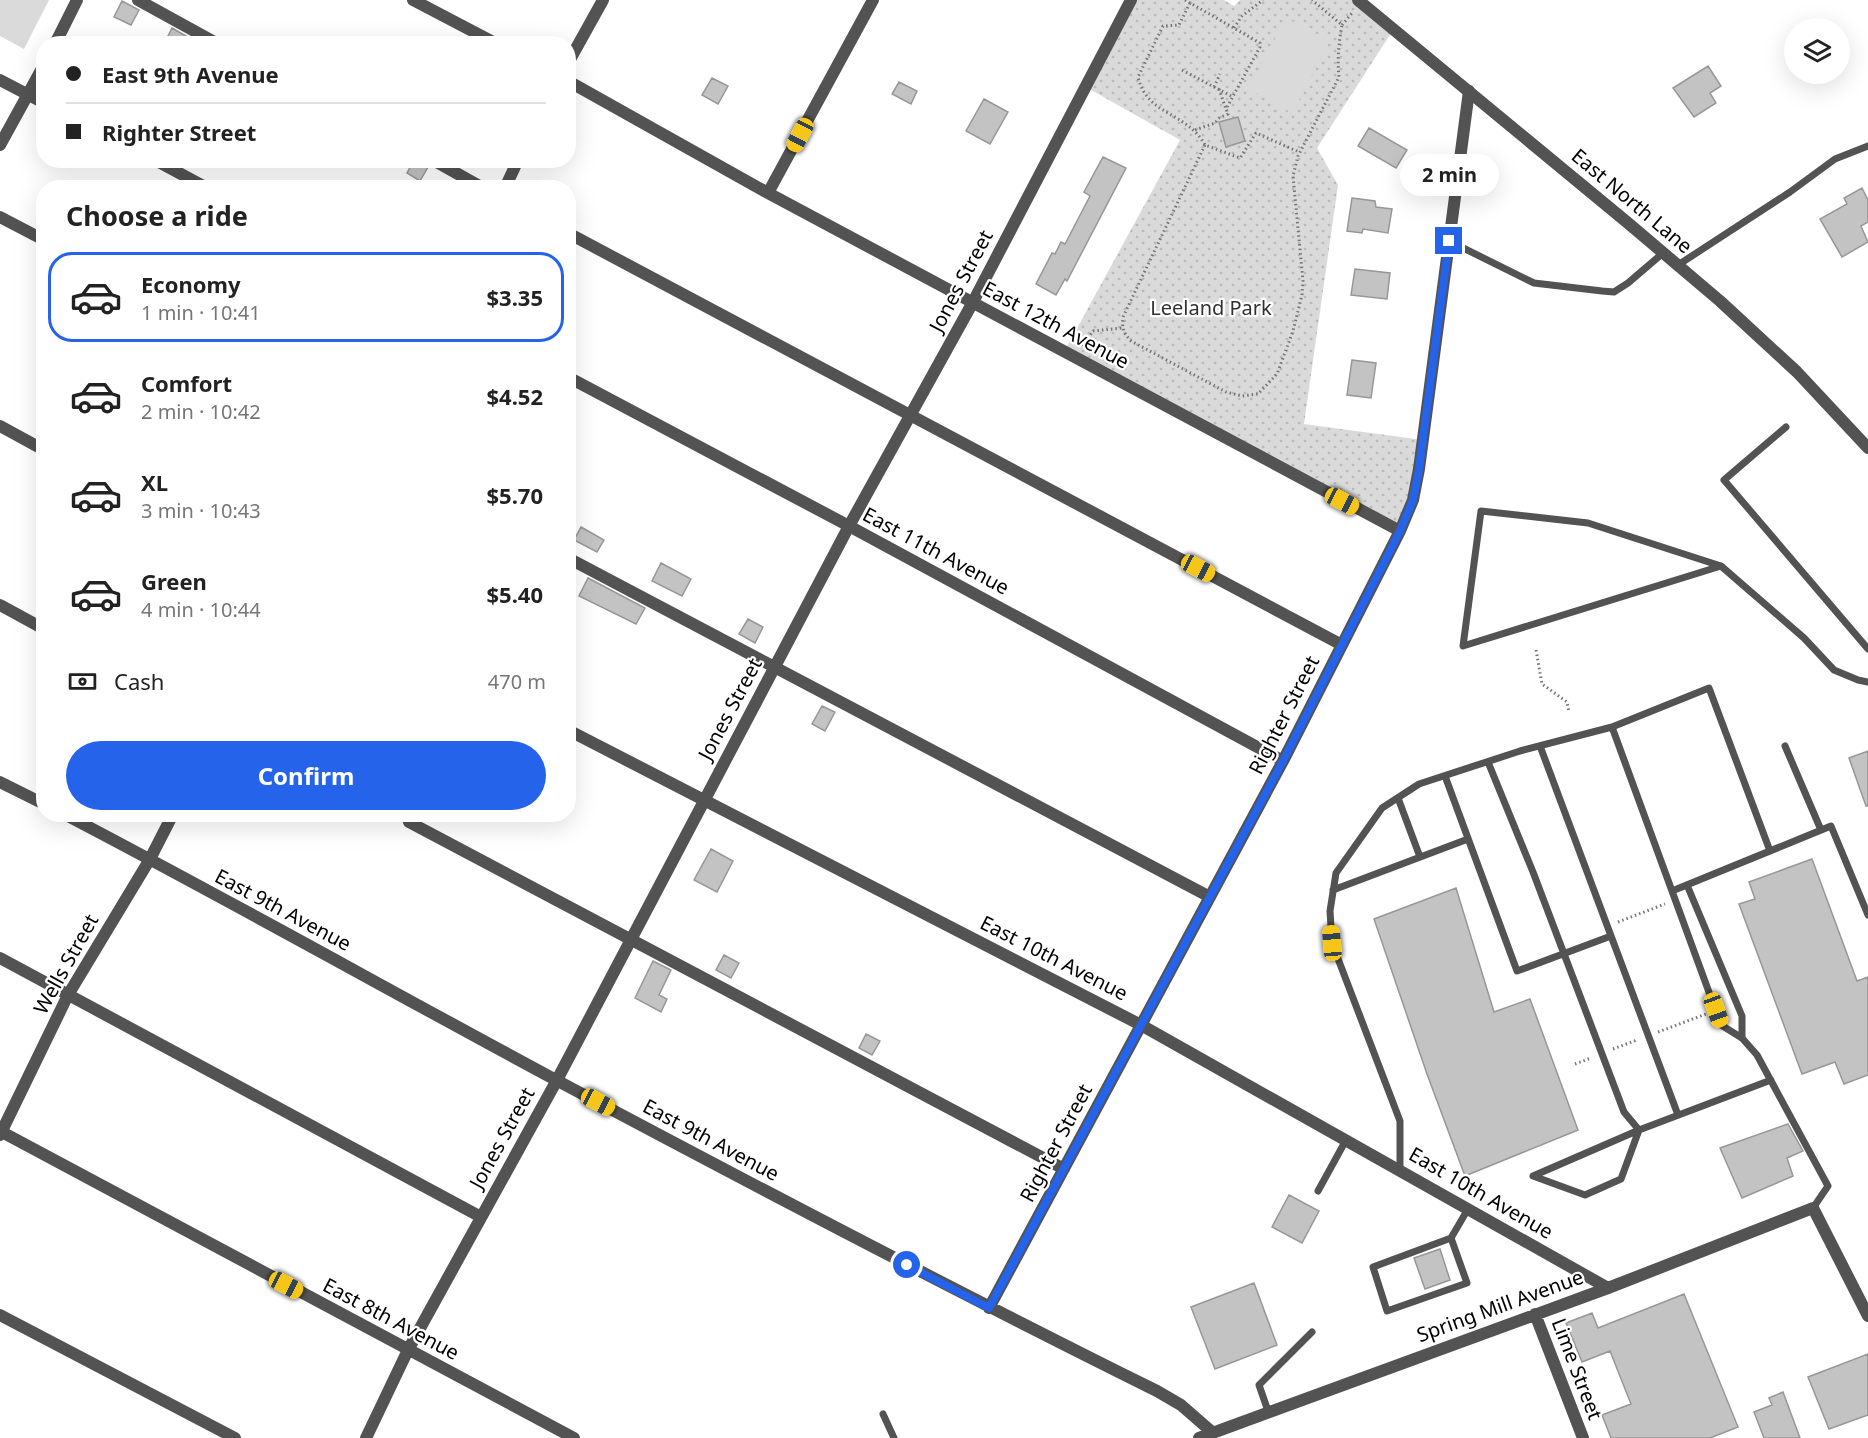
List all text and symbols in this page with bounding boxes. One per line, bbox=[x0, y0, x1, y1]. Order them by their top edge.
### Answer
map controls bbox=[1784, 18, 1850, 84]
button: layers bbox=[1784, 18, 1850, 84]
text: East 9th Avenue bbox=[102, 59, 279, 89]
car bbox=[784, 115, 816, 155]
text: Righter Street bbox=[102, 117, 256, 147]
street label: East North Lane bbox=[1566, 142, 1698, 259]
callout: 2 min bbox=[1400, 154, 1498, 196]
text: 2 min bbox=[1422, 161, 1477, 188]
text: Choose a ride bbox=[66, 197, 248, 234]
street label: Jones Street bbox=[921, 225, 999, 338]
route end bbox=[1435, 227, 1462, 254]
text: Economy bbox=[141, 269, 240, 299]
icon: car bbox=[69, 270, 123, 324]
street label: East 12th Avenue bbox=[978, 275, 1134, 375]
text: $3.35 bbox=[486, 282, 543, 312]
park label: Leeland Park bbox=[1150, 294, 1272, 321]
text: 1 min · 10:41 bbox=[141, 299, 261, 326]
text: Comfort bbox=[141, 368, 232, 398]
icon: car bbox=[69, 369, 123, 423]
text: $4.52 bbox=[486, 381, 543, 411]
text: 2 min · 10:42 bbox=[141, 398, 261, 425]
text: XL bbox=[141, 467, 168, 497]
icon: car bbox=[69, 468, 123, 522]
text: $5.70 bbox=[486, 480, 543, 510]
car bbox=[1322, 485, 1362, 517]
text: 3 min · 10:43 bbox=[141, 497, 261, 524]
street label: East 11th Avenue bbox=[858, 501, 1014, 601]
car bbox=[1178, 552, 1218, 584]
text: Green bbox=[141, 566, 207, 596]
icon: car bbox=[69, 567, 123, 621]
text: $5.40 bbox=[486, 579, 543, 609]
text: 4 min · 10:44 bbox=[141, 596, 261, 623]
street label: Righter Street bbox=[1242, 651, 1325, 779]
street label: Jones Street bbox=[690, 653, 768, 766]
icon: cash bbox=[66, 665, 99, 698]
text: Cash bbox=[114, 666, 164, 696]
text: 470 m bbox=[488, 668, 546, 695]
button: Confirm bbox=[66, 741, 546, 810]
street label: East 9th Avenue bbox=[210, 862, 356, 957]
street label: Wells Street bbox=[27, 909, 104, 1019]
street label: East 10th Avenue bbox=[976, 909, 1133, 1006]
car bbox=[1321, 924, 1343, 962]
car bbox=[1701, 990, 1731, 1030]
street label: Righter Street bbox=[1013, 1079, 1098, 1207]
street label: Jones Street bbox=[462, 1082, 540, 1195]
car bbox=[578, 1086, 618, 1118]
street label: East 9th Avenue bbox=[638, 1092, 784, 1187]
street label: East 10th Avenue bbox=[1404, 1140, 1558, 1245]
route start bbox=[893, 1251, 920, 1278]
street label: Spring Mill Avenue bbox=[1413, 1263, 1587, 1348]
car bbox=[266, 1269, 306, 1301]
street label: East 8th Avenue bbox=[318, 1271, 464, 1366]
street label: Lime Street bbox=[1546, 1314, 1609, 1423]

